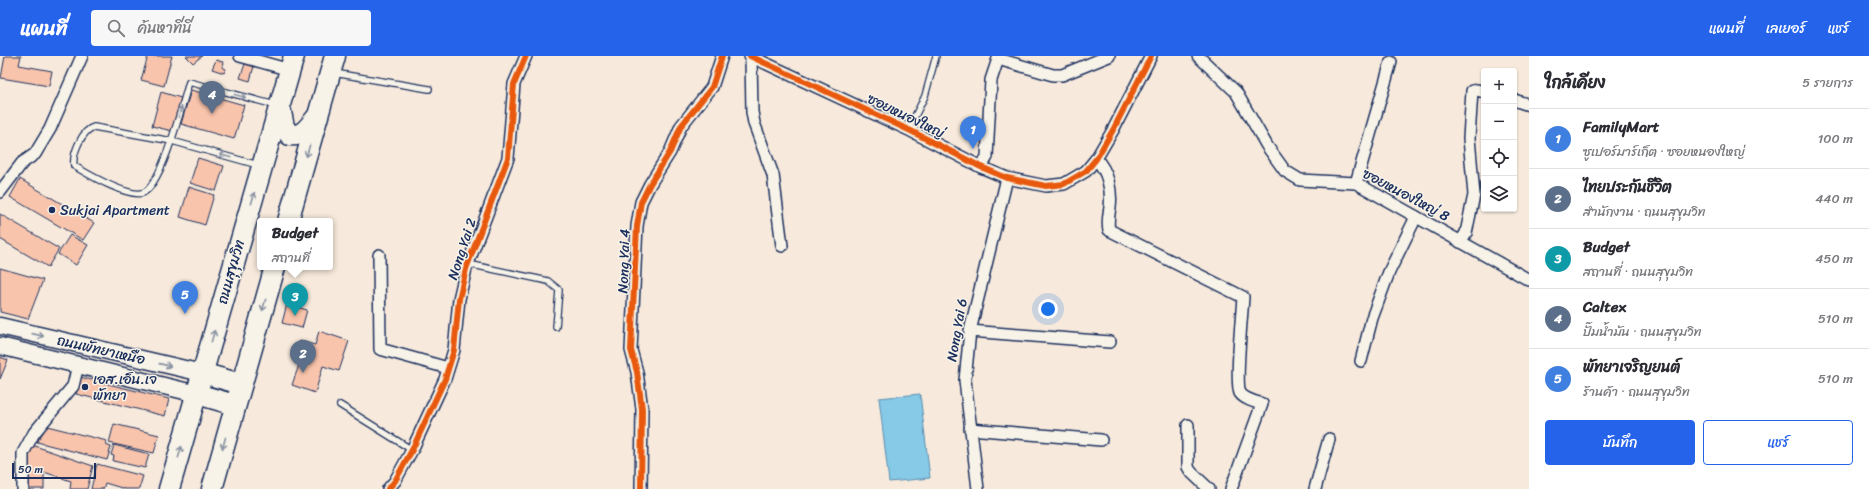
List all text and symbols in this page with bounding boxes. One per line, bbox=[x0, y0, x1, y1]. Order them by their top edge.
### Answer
search box bbox=[91, 10, 371, 46]
text: แผนที่ bbox=[20, 12, 67, 45]
text: ค้นหาที่นี่ bbox=[137, 15, 192, 41]
text: แผนที่ bbox=[1709, 16, 1744, 41]
text: เลเยอร์ bbox=[1766, 16, 1805, 41]
text: แชร์ bbox=[1827, 16, 1849, 41]
icon: search bbox=[105, 17, 127, 39]
text: ใกล้เคียง bbox=[1545, 67, 1605, 97]
map controls bbox=[1481, 68, 1517, 212]
button: + bbox=[1481, 68, 1517, 104]
text: 5 รายการ bbox=[1802, 71, 1853, 94]
pin: 4 bbox=[199, 81, 225, 114]
street label: ซอยหนองใหญ่ bbox=[863, 86, 950, 146]
one-way arrow bbox=[233, 93, 246, 100]
button: − bbox=[1481, 104, 1517, 140]
one-way arrow bbox=[177, 105, 184, 118]
text: FamilyMart bbox=[1583, 114, 1659, 140]
pin: 1 bbox=[960, 116, 986, 149]
text: 1 bbox=[1555, 127, 1561, 150]
text: 100 m bbox=[1818, 127, 1853, 150]
button: locate bbox=[1481, 140, 1517, 176]
text: ซูเปอร์มาร์เก็ต · ซอยหนองใหญ่ bbox=[1583, 140, 1745, 163]
one-way arrow bbox=[304, 144, 311, 157]
one-way arrow bbox=[218, 152, 231, 159]
street label: ซอยหนองใหญ่ 8 bbox=[1358, 161, 1455, 229]
text: ไทยประกันชีวิต bbox=[1583, 174, 1672, 200]
button: layers bbox=[1481, 176, 1517, 212]
text: 2 bbox=[1554, 187, 1562, 210]
text: 440 m bbox=[1815, 187, 1853, 210]
one-way arrow bbox=[250, 191, 257, 204]
place label: Sukjai Apartment bbox=[60, 198, 170, 223]
text: สำนักงาน · ถนนสุขุมวิท bbox=[1583, 200, 1706, 223]
marker: Sukjai Apartment bbox=[47, 205, 57, 215]
street label: Nong Yai 2 bbox=[440, 215, 484, 283]
popup bbox=[257, 218, 333, 270]
text: Budget bbox=[272, 220, 318, 246]
street label: Nong Yai 4 bbox=[610, 228, 638, 294]
text: Budget bbox=[1583, 234, 1630, 260]
street label: ถนนสุขุมวิท bbox=[210, 236, 252, 307]
text: สถานที่ bbox=[272, 246, 310, 269]
text: 3 bbox=[1554, 247, 1562, 270]
text: 450 m bbox=[1815, 247, 1853, 270]
text: สถานที่ · ถนนสุขุมวิท bbox=[1583, 260, 1693, 283]
pin: 5 bbox=[172, 281, 198, 314]
pin: 3 bbox=[282, 283, 308, 316]
text: Caltex bbox=[1583, 294, 1626, 320]
street label: Nong Yai 6 bbox=[939, 296, 975, 364]
one-way arrow bbox=[260, 298, 267, 311]
your location bbox=[1038, 299, 1058, 319]
text: 4 bbox=[1554, 307, 1562, 330]
text: 510 m bbox=[1818, 307, 1853, 330]
text: ปั๊มน้ำมัน · ถนนสุขุมวิท bbox=[1583, 320, 1702, 343]
street label: ถนนพัทยาเหนือ bbox=[54, 328, 148, 372]
one-way arrow bbox=[210, 330, 217, 343]
one-way arrow bbox=[31, 331, 44, 339]
pin: 2 bbox=[290, 340, 316, 373]
text: พัทยาเจริญยนต์ bbox=[1583, 354, 1680, 380]
one-way arrow bbox=[158, 361, 171, 369]
place label: เอส.เอ็น.เจ พัทยา bbox=[93, 367, 157, 408]
text: 5 bbox=[1554, 367, 1562, 390]
text: 510 m bbox=[1818, 367, 1853, 390]
text: ร้านค้า · ถนนสุขุมวิท bbox=[1583, 380, 1690, 403]
marker: เอส.เอ็น.เจ พัทยา bbox=[80, 382, 90, 392]
button: บันทึก bbox=[1545, 420, 1695, 465]
button: แชร์ bbox=[1703, 420, 1853, 465]
one-way arrow bbox=[220, 436, 227, 449]
one-way arrow bbox=[177, 445, 184, 458]
text: 50 m bbox=[18, 460, 43, 479]
scale bar bbox=[12, 461, 96, 480]

